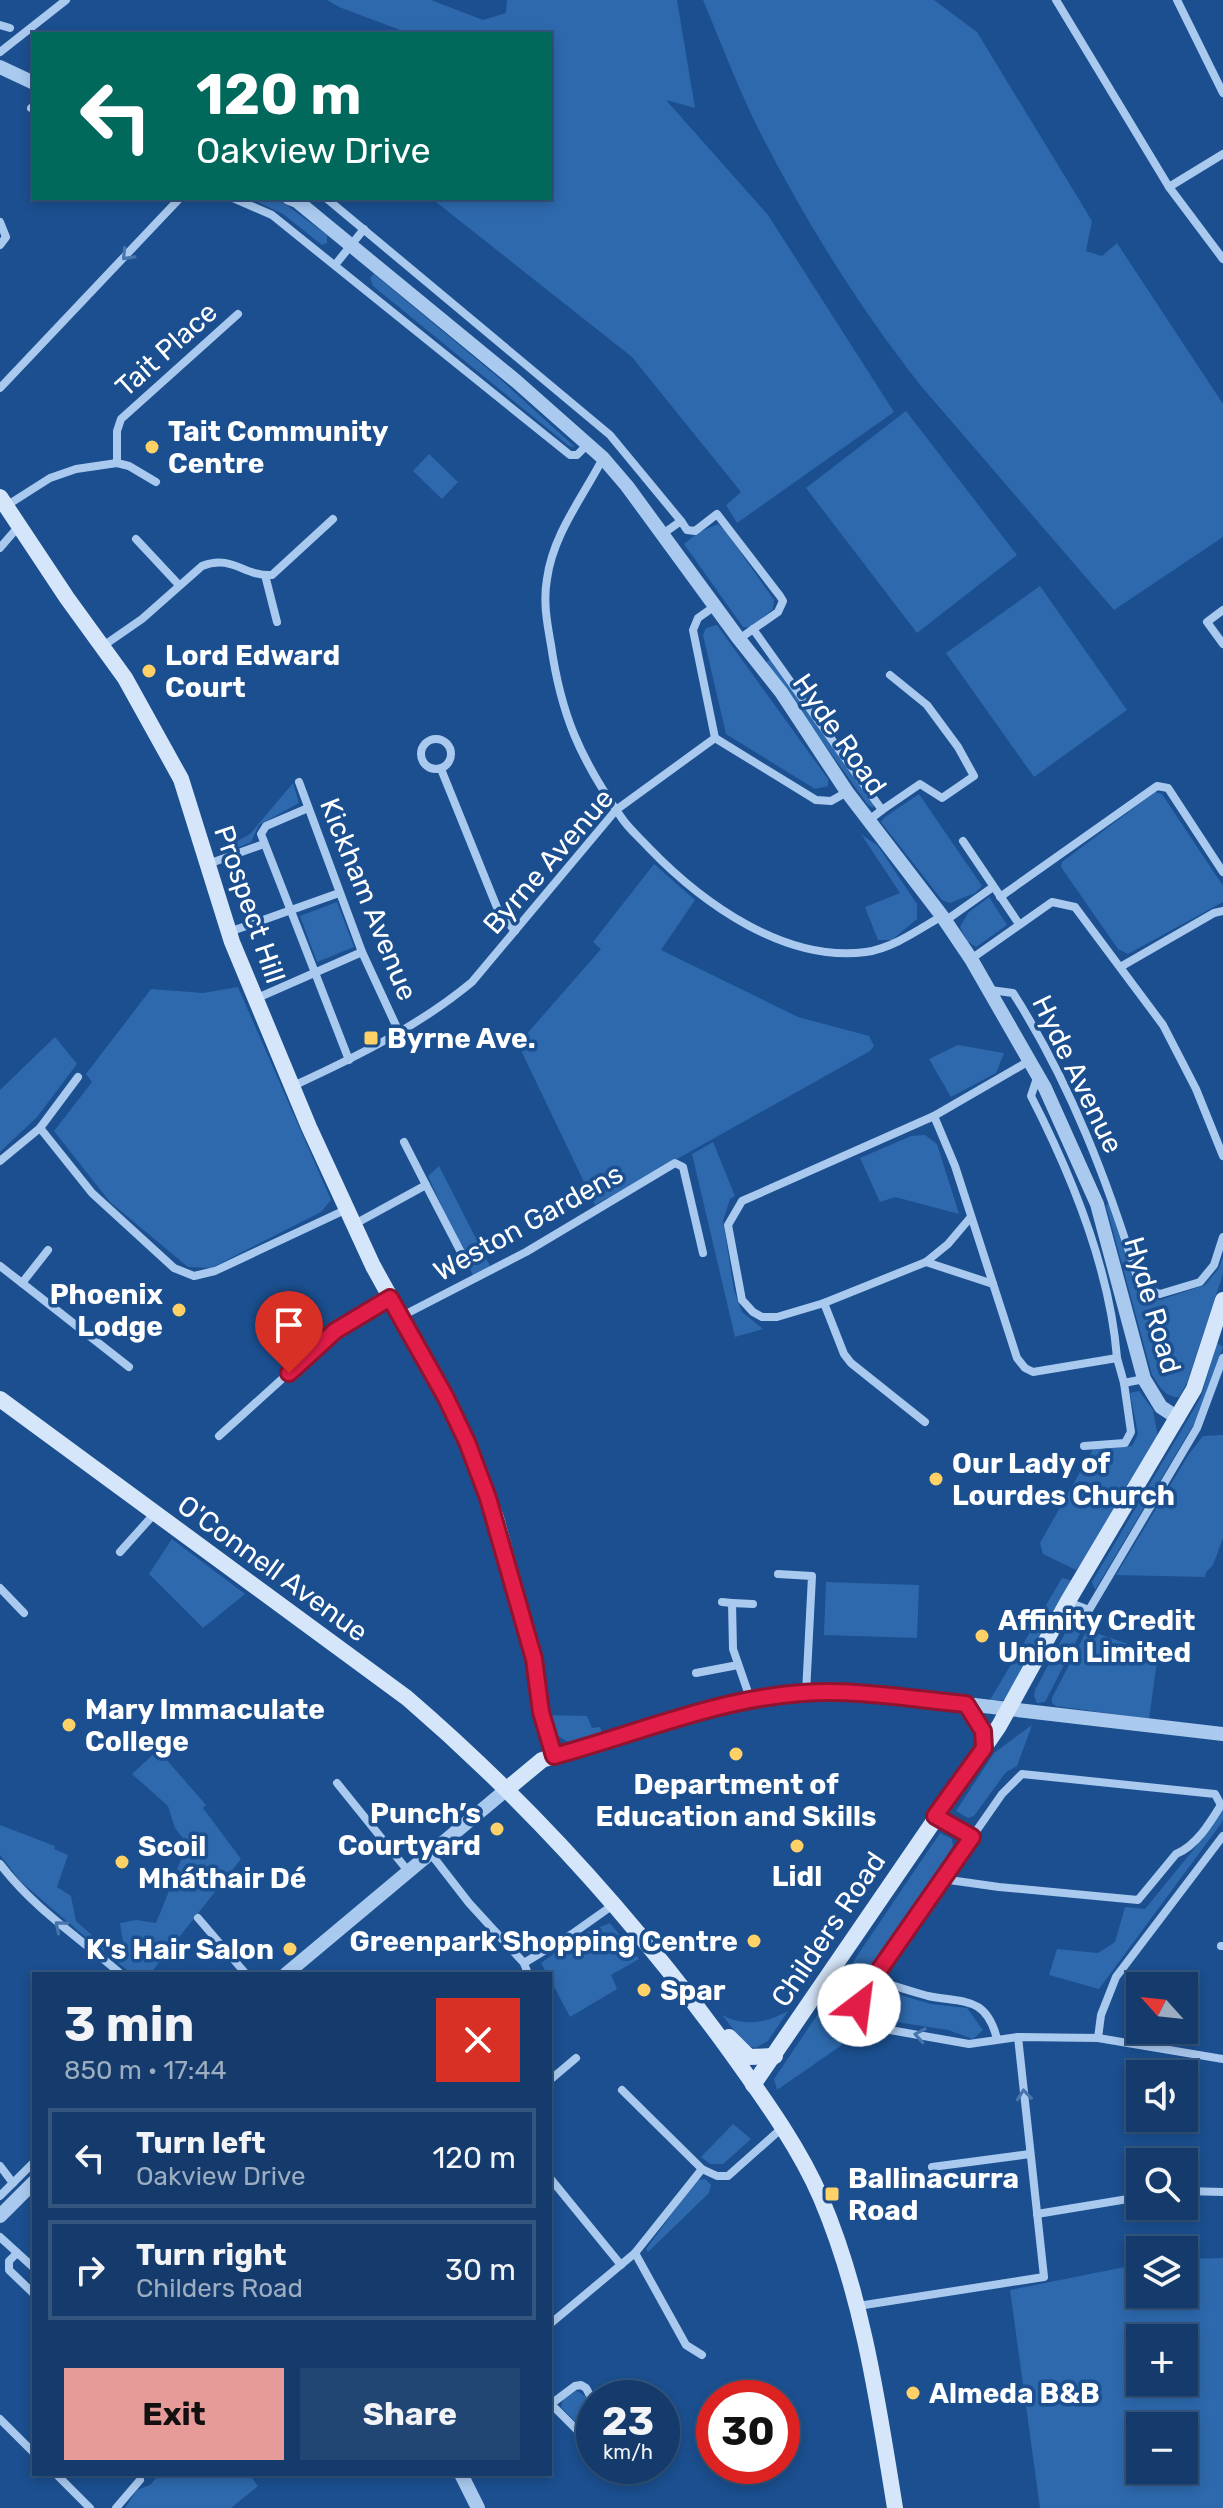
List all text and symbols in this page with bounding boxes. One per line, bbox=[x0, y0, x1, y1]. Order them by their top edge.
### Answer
text: 120 m bbox=[196, 62, 362, 128]
icon: left bbox=[64, 64, 168, 168]
text: Oakview Drive bbox=[196, 129, 431, 172]
one-way arrow bbox=[122, 246, 137, 260]
street label: Tait Place bbox=[109, 295, 224, 403]
place label: Tait Community Centre bbox=[168, 415, 389, 480]
marker: Tait Community Centre bbox=[143, 438, 161, 456]
place label: Lord Edward Court bbox=[165, 639, 340, 704]
marker: Lord Edward Court bbox=[140, 662, 158, 680]
street label: Hyde Road bbox=[786, 667, 893, 801]
street label: Byrne Avenue bbox=[476, 782, 620, 941]
street label: Kickham Avenue bbox=[313, 793, 424, 1005]
street label: Prospect Hill bbox=[207, 821, 292, 987]
street label: Hyde Avenue bbox=[1025, 990, 1130, 1159]
place label: Byrne Ave. bbox=[387, 1022, 536, 1055]
marker: Byrne Ave. bbox=[362, 1029, 380, 1047]
street label: Weston Gardens bbox=[428, 1157, 629, 1288]
street label: Hyde Road bbox=[1117, 1233, 1188, 1377]
place label: Phoenix Lodge bbox=[50, 1278, 164, 1343]
pin bbox=[255, 1291, 323, 1373]
marker: Phoenix Lodge bbox=[170, 1301, 188, 1319]
icon: arrive bbox=[267, 1303, 311, 1347]
place label: Our Lady of Lourdes Church bbox=[952, 1447, 1175, 1512]
marker: Our Lady of Lourdes Church bbox=[927, 1470, 945, 1488]
street label: O'Connell Avenue bbox=[171, 1488, 374, 1649]
place label: Affinity Credit Union Limited bbox=[998, 1604, 1195, 1669]
marker: Affinity Credit Union Limited bbox=[973, 1627, 991, 1645]
place label: Mary Immaculate College bbox=[85, 1693, 325, 1758]
marker: Mary Immaculate College bbox=[60, 1716, 78, 1734]
marker: Department of Education and Skills bbox=[727, 1745, 745, 1763]
place label: Department of Education and Skills bbox=[595, 1768, 877, 1833]
place label: Punch’s Courtyard bbox=[338, 1797, 481, 1862]
marker: Punch’s Courtyard bbox=[488, 1820, 506, 1838]
place label: Scoil Mháthair Dé bbox=[138, 1830, 306, 1895]
marker: Lidl bbox=[788, 1837, 806, 1855]
street label: Childers Road bbox=[764, 1846, 892, 2013]
marker: Scoil Mháthair Dé bbox=[113, 1853, 131, 1871]
place label: Lidl bbox=[772, 1860, 822, 1893]
one-way arrow bbox=[54, 1921, 69, 1935]
place label: Greenpark Shopping Centre bbox=[349, 1925, 738, 1958]
marker: Greenpark Shopping Centre bbox=[745, 1932, 763, 1950]
place label: K's Hair Salon bbox=[86, 1933, 274, 1966]
marker: K's Hair Salon bbox=[281, 1940, 299, 1958]
position arrow bbox=[817, 1963, 901, 2047]
north arrow bbox=[1126, 1972, 1198, 2044]
map controls bbox=[1126, 1972, 1198, 2484]
place label: Spar bbox=[660, 1974, 726, 2007]
marker: Spar bbox=[635, 1981, 653, 1999]
text: 3 min bbox=[64, 1996, 194, 2053]
button: close bbox=[436, 1998, 520, 2082]
one-way arrow bbox=[914, 2028, 927, 2045]
text: 850 m · 17:44 bbox=[64, 2055, 227, 2086]
button: sound bbox=[1126, 2060, 1198, 2132]
one-way arrow bbox=[1015, 2088, 1032, 2101]
text: Turn left bbox=[136, 2125, 266, 2161]
icon: left bbox=[68, 2136, 112, 2180]
text: 120 m bbox=[432, 2140, 516, 2176]
button: search bbox=[1126, 2148, 1198, 2220]
text: Oakview Drive bbox=[136, 2161, 305, 2192]
place label: Ballinacurra Road bbox=[848, 2162, 1019, 2227]
marker: Ballinacurra Road bbox=[823, 2185, 841, 2203]
button: layers bbox=[1126, 2236, 1198, 2308]
text: Turn right bbox=[136, 2237, 287, 2273]
icon: right bbox=[68, 2248, 112, 2292]
text: 30 m bbox=[445, 2252, 516, 2288]
text: Childers Road bbox=[136, 2273, 303, 2304]
button: + bbox=[1126, 2324, 1198, 2396]
button: Exit bbox=[64, 2368, 284, 2460]
button: Share bbox=[300, 2368, 520, 2460]
place label: Almeda B&B bbox=[929, 2377, 1100, 2410]
speed limit sign: 30 bbox=[696, 2380, 800, 2484]
marker: Almeda B&B bbox=[904, 2384, 922, 2402]
text: 23 bbox=[602, 2398, 654, 2445]
button: − bbox=[1126, 2412, 1198, 2484]
text: km/h bbox=[603, 2440, 653, 2464]

